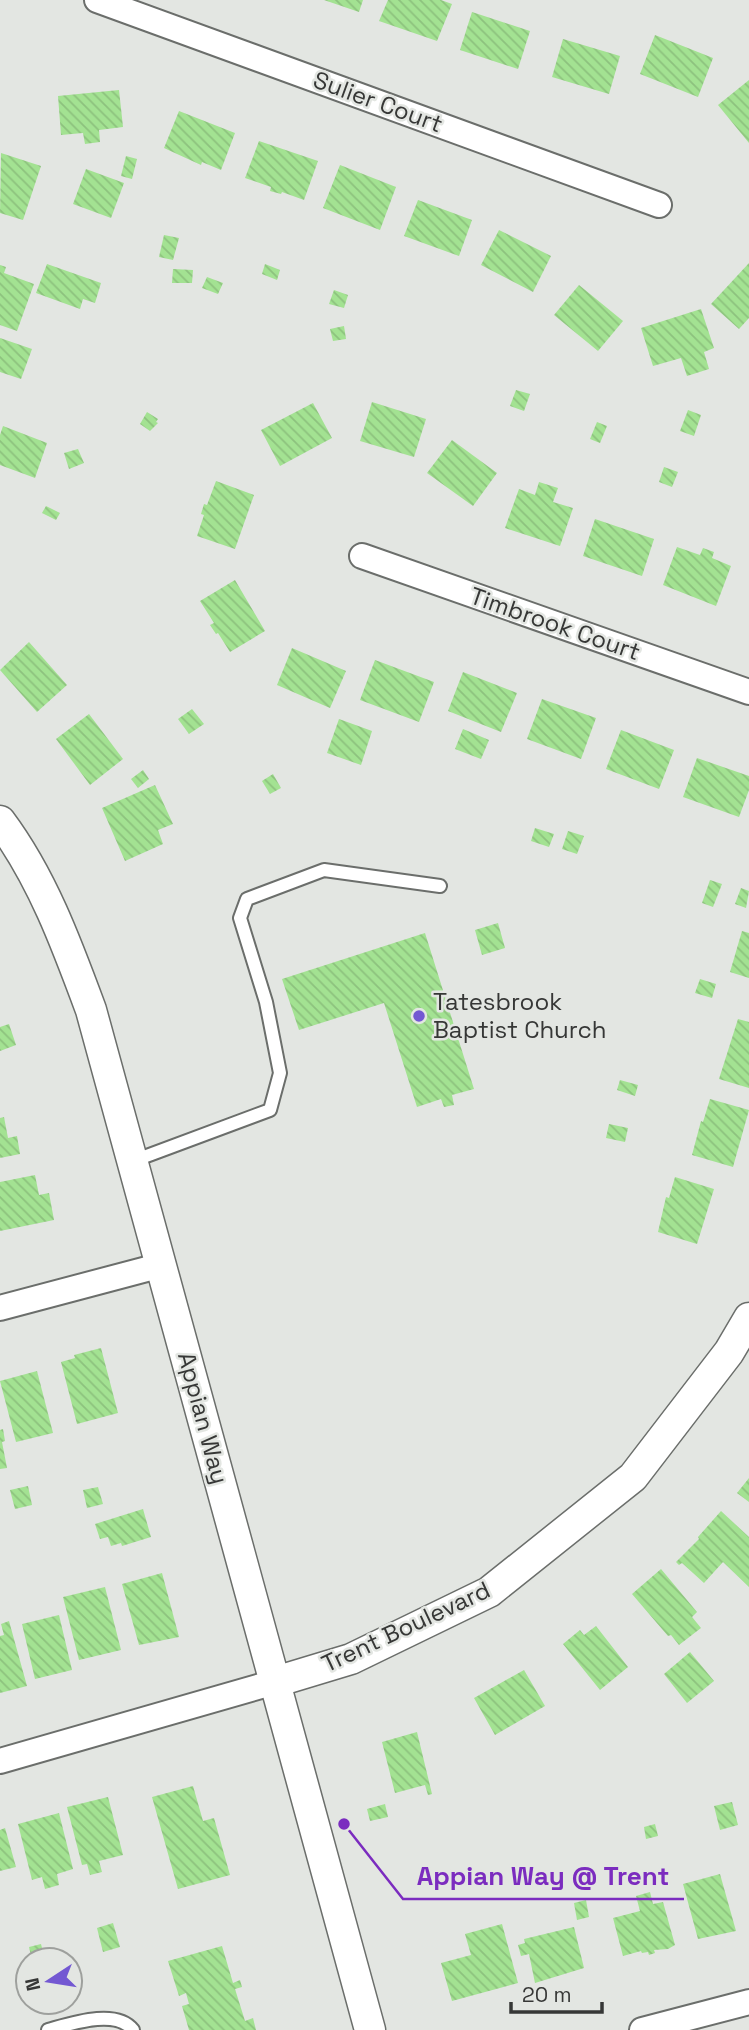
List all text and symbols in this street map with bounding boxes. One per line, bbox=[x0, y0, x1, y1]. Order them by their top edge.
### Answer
street label: Sulier Court bbox=[309, 64, 447, 139]
street label: Timbrook Court bbox=[466, 580, 644, 667]
place label: Tatesbrook Baptist Church bbox=[433, 986, 606, 1045]
marker: Tatesbrook Baptist Church bbox=[411, 1008, 427, 1024]
street label: Appian Way bbox=[171, 1348, 236, 1487]
street label: Trent Boulevard bbox=[317, 1574, 495, 1679]
callout: Appian Way @ Trent bbox=[403, 1852, 684, 1899]
text: Appian Way @ Trent bbox=[417, 1859, 669, 1893]
north arrow bbox=[14, 1946, 84, 2016]
scale bar bbox=[511, 1970, 602, 2014]
text: N bbox=[19, 1976, 46, 1993]
text: 20 m bbox=[522, 1981, 572, 2008]

